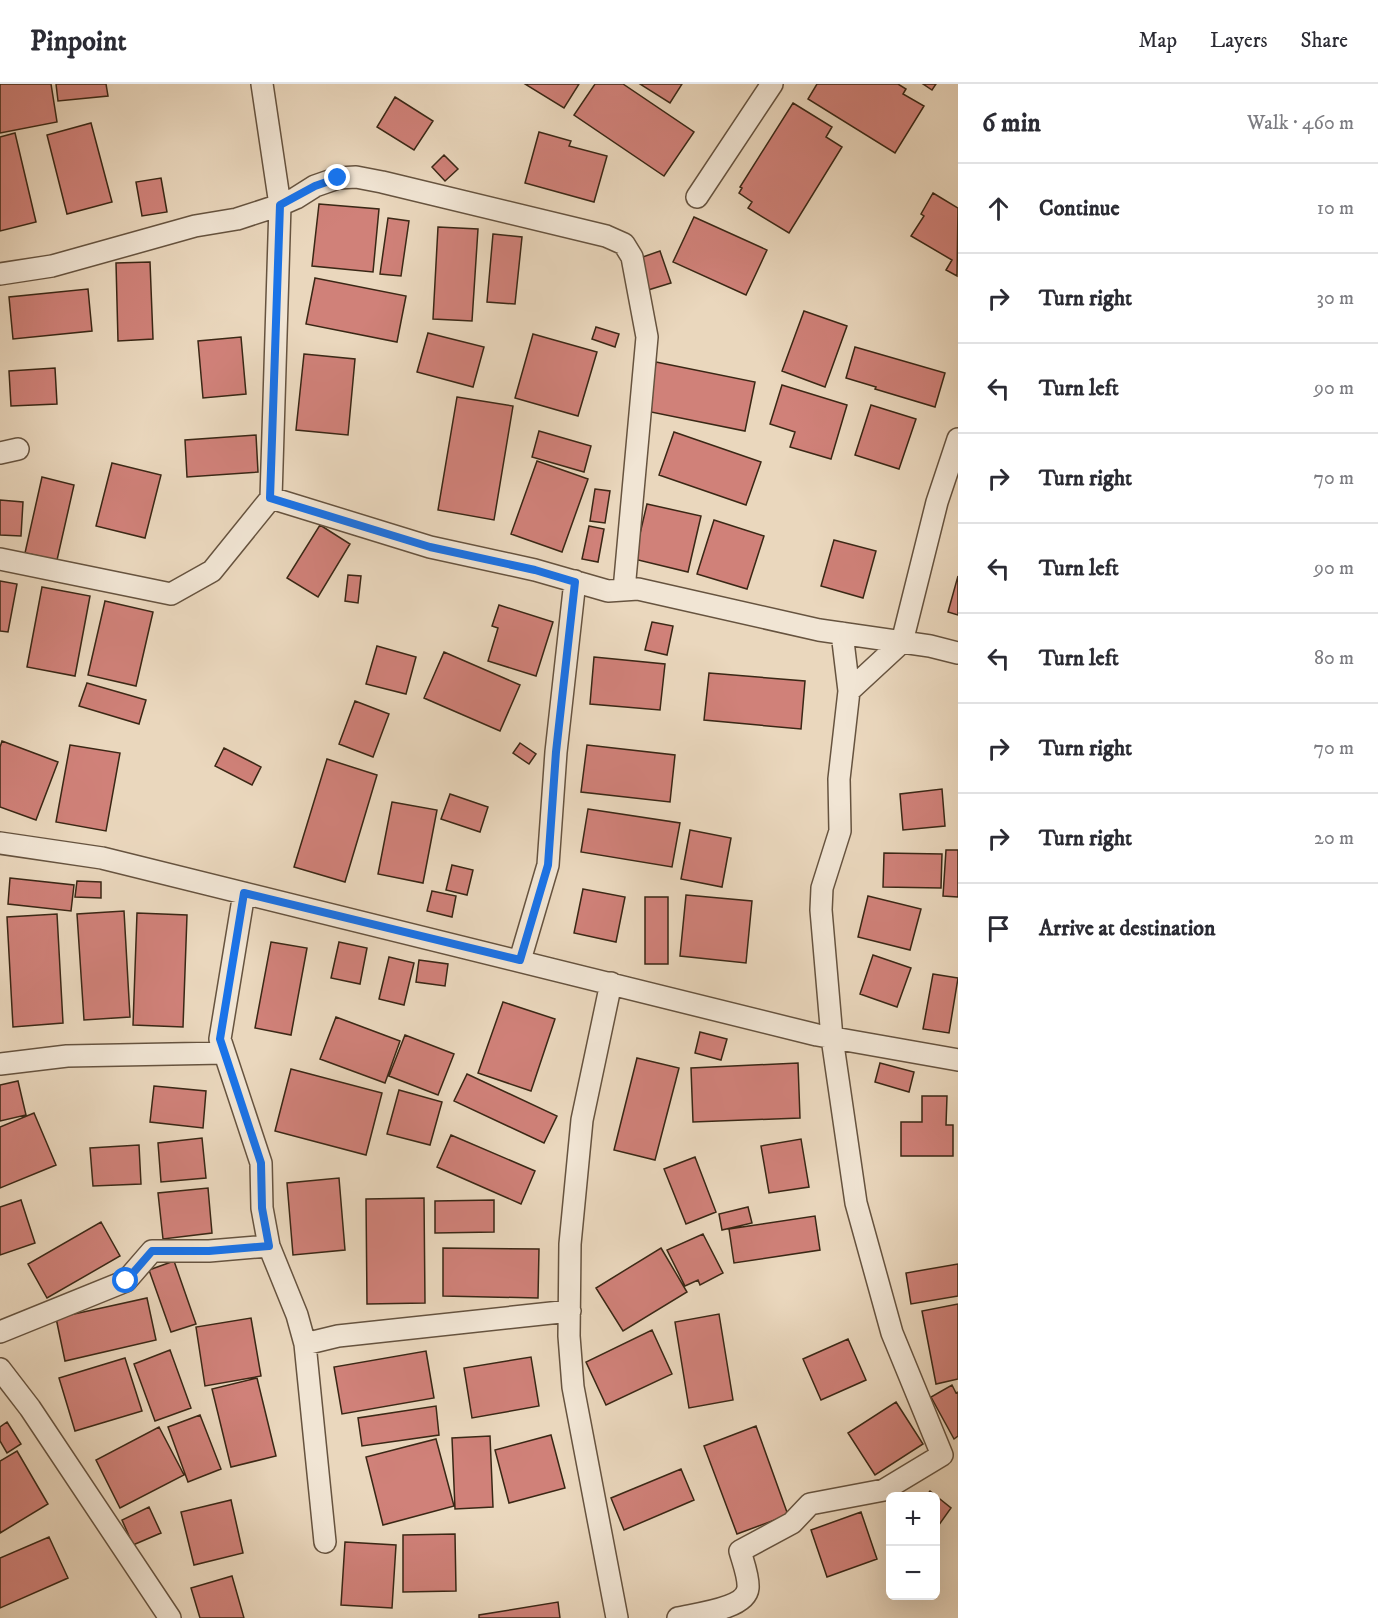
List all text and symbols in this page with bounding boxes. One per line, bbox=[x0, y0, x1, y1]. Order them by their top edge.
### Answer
text: Pinpoint bbox=[30, 24, 126, 59]
text: Map bbox=[1138, 28, 1177, 54]
text: Layers bbox=[1210, 28, 1268, 54]
text: Share bbox=[1301, 28, 1348, 54]
text: 6 min bbox=[982, 107, 1041, 140]
text: Walk · 460 m bbox=[1247, 111, 1354, 136]
route end bbox=[324, 164, 350, 190]
icon: ahead bbox=[982, 192, 1015, 225]
text: Continue bbox=[1039, 195, 1120, 222]
text: 10 m bbox=[1317, 196, 1354, 221]
icon: right bbox=[982, 282, 1015, 315]
text: Turn right bbox=[1039, 285, 1132, 312]
text: 30 m bbox=[1316, 286, 1354, 311]
icon: left bbox=[982, 372, 1015, 405]
text: Turn left bbox=[1039, 375, 1119, 402]
text: 90 m bbox=[1314, 376, 1354, 401]
icon: right bbox=[982, 462, 1015, 495]
text: Turn right bbox=[1039, 465, 1132, 492]
text: 70 m bbox=[1313, 466, 1354, 491]
icon: left bbox=[982, 552, 1015, 585]
text: Turn left bbox=[1039, 555, 1119, 582]
text: 90 m bbox=[1314, 556, 1354, 581]
icon: left bbox=[982, 642, 1015, 675]
text: Turn left bbox=[1039, 645, 1119, 672]
text: 80 m bbox=[1314, 646, 1354, 671]
icon: right bbox=[982, 732, 1015, 765]
text: Turn right bbox=[1039, 735, 1132, 762]
text: 70 m bbox=[1313, 736, 1354, 761]
icon: right bbox=[982, 822, 1015, 855]
text: Turn right bbox=[1039, 825, 1132, 852]
text: 20 m bbox=[1314, 826, 1354, 851]
icon: arrive bbox=[982, 912, 1015, 945]
text: Arrive at destination bbox=[1039, 915, 1216, 942]
route start bbox=[112, 1267, 138, 1293]
map controls bbox=[886, 1492, 940, 1600]
button: + bbox=[886, 1492, 940, 1546]
button: − bbox=[886, 1546, 940, 1600]

